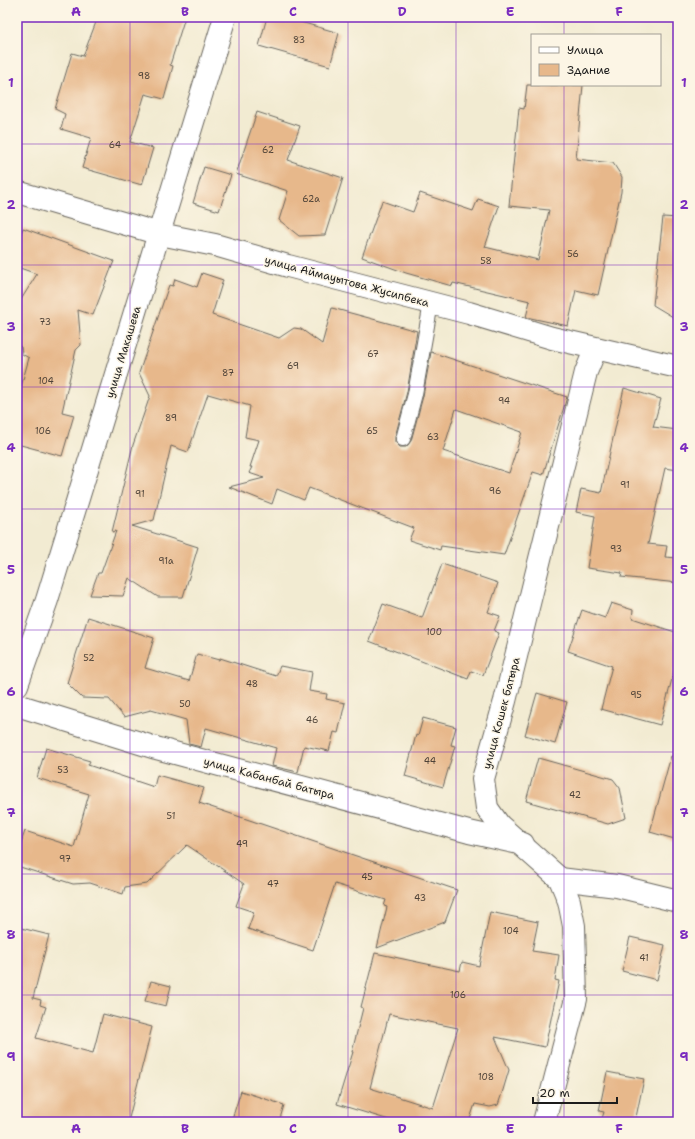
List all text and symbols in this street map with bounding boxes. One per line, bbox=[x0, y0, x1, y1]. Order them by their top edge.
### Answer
text: A bbox=[71, 3, 81, 20]
text: B bbox=[181, 3, 189, 20]
text: C bbox=[289, 3, 297, 20]
text: D bbox=[397, 3, 407, 20]
text: E bbox=[506, 3, 515, 20]
text: F bbox=[615, 3, 623, 20]
house number: 83 bbox=[293, 34, 305, 46]
legend bbox=[531, 34, 661, 86]
text: Улица bbox=[567, 42, 604, 58]
text: Здание bbox=[567, 62, 611, 78]
house number: 98 bbox=[138, 70, 150, 82]
text: 1 bbox=[8, 74, 14, 91]
text: 1 bbox=[681, 74, 687, 91]
house number: 64 bbox=[109, 139, 121, 151]
house number: 62 bbox=[262, 144, 274, 156]
house number: 62а bbox=[302, 193, 320, 205]
text: 2 bbox=[6, 196, 16, 213]
text: 2 bbox=[679, 196, 689, 213]
house number: 56 bbox=[567, 248, 579, 260]
street label: улица Аймауытова Жусипбека bbox=[263, 252, 431, 311]
house number: 58 bbox=[480, 255, 492, 267]
street label: улица Макашева bbox=[102, 304, 145, 400]
house number: 73 bbox=[39, 316, 51, 328]
text: 3 bbox=[6, 318, 16, 335]
text: 3 bbox=[679, 318, 689, 335]
house number: 67 bbox=[367, 348, 379, 360]
house number: 69 bbox=[287, 360, 299, 372]
house number: 87 bbox=[222, 367, 234, 379]
house number: 104 bbox=[38, 375, 54, 387]
house number: 94 bbox=[498, 395, 510, 407]
house number: 89 bbox=[165, 412, 177, 424]
house number: 106 bbox=[35, 425, 51, 437]
house number: 65 bbox=[366, 425, 378, 437]
house number: 63 bbox=[427, 431, 439, 443]
text: 4 bbox=[6, 439, 16, 456]
text: 4 bbox=[679, 439, 689, 456]
house number: 91 bbox=[620, 479, 630, 491]
house number: 96 bbox=[489, 485, 501, 497]
house number: 91 bbox=[135, 488, 145, 500]
house number: 93 bbox=[610, 543, 622, 555]
house number: 91а bbox=[158, 555, 174, 567]
text: 5 bbox=[7, 561, 15, 578]
text: 5 bbox=[680, 561, 688, 578]
house number: 100 bbox=[426, 626, 442, 638]
house number: 52 bbox=[83, 652, 95, 664]
street label: улица Кошек батыра bbox=[479, 655, 524, 771]
house number: 48 bbox=[246, 678, 258, 690]
text: 6 bbox=[6, 683, 16, 700]
text: 6 bbox=[679, 683, 689, 700]
house number: 95 bbox=[630, 689, 642, 701]
house number: 50 bbox=[179, 698, 191, 710]
house number: 46 bbox=[306, 714, 318, 726]
street label: улица Кабанбай батыра bbox=[202, 754, 336, 803]
house number: 44 bbox=[424, 755, 436, 767]
house number: 53 bbox=[57, 764, 69, 776]
house number: 42 bbox=[569, 789, 581, 801]
text: 7 bbox=[6, 804, 16, 821]
text: 7 bbox=[679, 804, 689, 821]
house number: 51 bbox=[167, 810, 175, 822]
house number: 49 bbox=[236, 838, 248, 850]
house number: 97 bbox=[59, 853, 71, 865]
house number: 45 bbox=[361, 871, 373, 883]
house number: 47 bbox=[267, 878, 279, 890]
house number: 43 bbox=[414, 892, 426, 904]
house number: 104 bbox=[503, 925, 519, 937]
text: 8 bbox=[6, 926, 16, 943]
text: 8 bbox=[679, 926, 689, 943]
house number: 41 bbox=[639, 952, 649, 964]
house number: 106 bbox=[450, 989, 466, 1001]
text: 9 bbox=[6, 1048, 16, 1065]
text: 9 bbox=[679, 1048, 689, 1065]
house number: 108 bbox=[478, 1071, 494, 1083]
scale bar bbox=[533, 1079, 617, 1105]
text: 20 m bbox=[539, 1085, 570, 1101]
text: A bbox=[71, 1120, 81, 1137]
text: B bbox=[181, 1120, 189, 1137]
text: C bbox=[289, 1120, 297, 1137]
text: D bbox=[397, 1120, 407, 1137]
text: E bbox=[506, 1120, 515, 1137]
text: F bbox=[615, 1120, 623, 1137]

